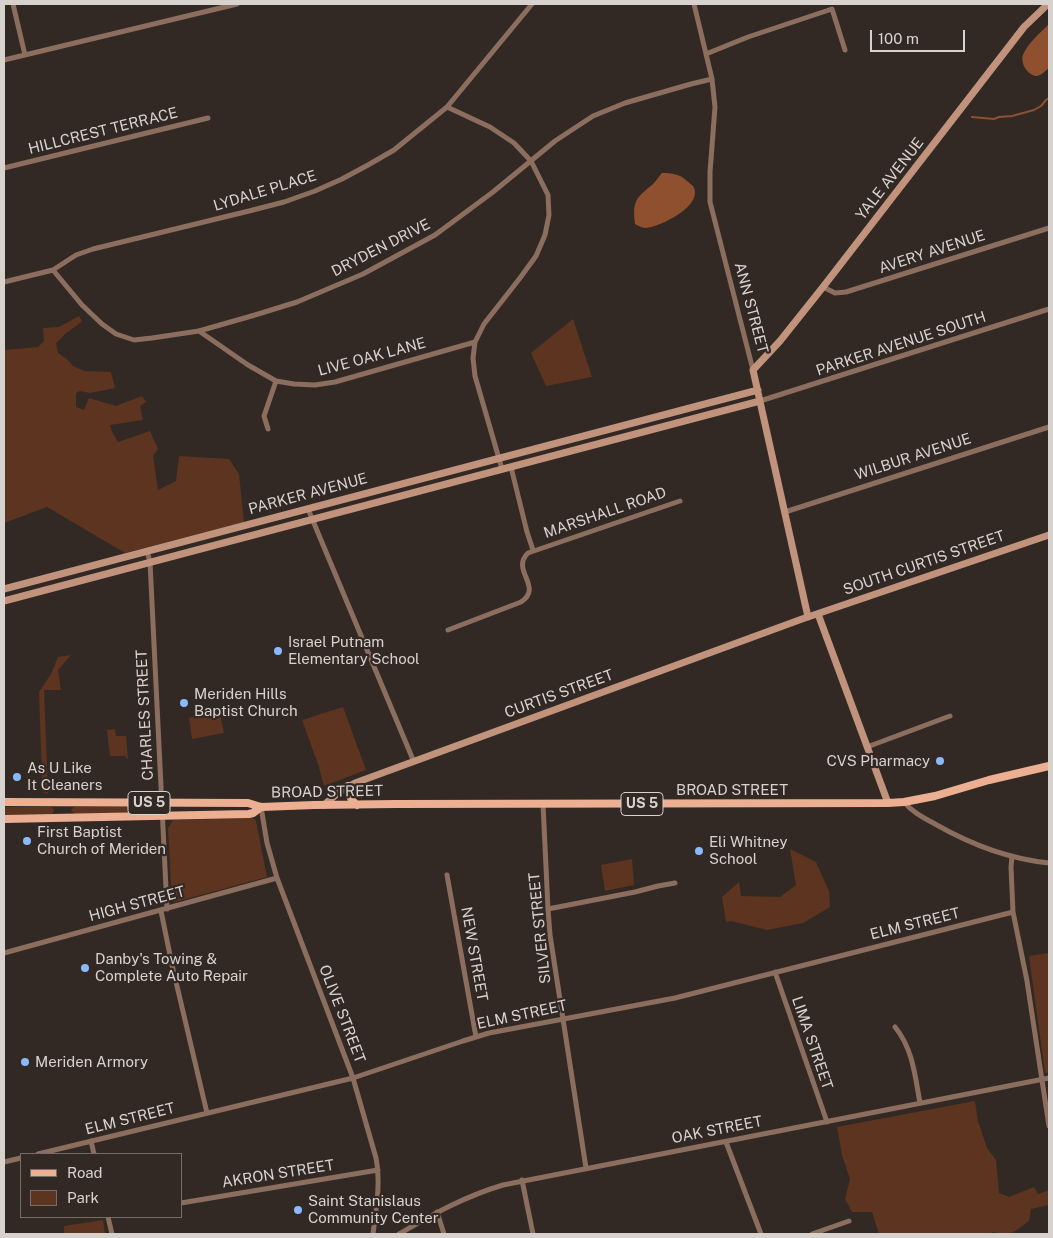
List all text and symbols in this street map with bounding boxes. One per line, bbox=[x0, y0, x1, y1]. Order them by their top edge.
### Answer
scale bar bbox=[873, 20, 968, 52]
text: 100 m bbox=[878, 30, 919, 47]
street label: HILLCREST TERRACE bbox=[26, 104, 180, 158]
street label: YALE AVENUE bbox=[852, 134, 928, 224]
street label: LYDALE PLACE bbox=[211, 167, 319, 215]
street label: DRYDEN DRIVE bbox=[329, 215, 433, 281]
street label: AVERY AVENUE bbox=[877, 226, 987, 278]
street label: ANN STREET bbox=[730, 260, 772, 356]
street label: PARKER AVENUE SOUTH bbox=[814, 308, 988, 380]
street label: LIVE OAK LANE bbox=[316, 334, 428, 380]
street label: WILBUR AVENUE bbox=[853, 430, 973, 484]
street label: PARKER AVENUE bbox=[247, 469, 369, 519]
street label: MARSHALL ROAD bbox=[541, 484, 669, 542]
street label: SOUTH CURTIS STREET bbox=[841, 527, 1007, 599]
place label: Israel Putnam Elementary School bbox=[288, 633, 420, 668]
marker: Israel Putnam Elementary School bbox=[272, 645, 284, 657]
street label: CHARLES STREET bbox=[133, 649, 157, 781]
street label: CURTIS STREET bbox=[502, 666, 616, 722]
place label: Meriden Hills Baptist Church bbox=[194, 685, 298, 720]
marker: Meriden Hills Baptist Church bbox=[178, 697, 190, 709]
place label: CVS Pharmacy bbox=[827, 752, 930, 770]
marker: CVS Pharmacy bbox=[934, 755, 946, 767]
place label: As U Like It Cleaners bbox=[27, 759, 102, 794]
marker: As U Like It Cleaners bbox=[11, 771, 23, 783]
street label: BROAD STREET bbox=[676, 781, 788, 799]
street label: BROAD STREET bbox=[271, 782, 383, 802]
road number: US 5 bbox=[128, 791, 170, 814]
road number: US 5 bbox=[621, 792, 663, 816]
place label: First Baptist Church of Meriden bbox=[37, 823, 166, 858]
place label: Eli Whitney School bbox=[709, 833, 788, 868]
marker: First Baptist Church of Meriden bbox=[21, 835, 33, 847]
marker: Eli Whitney School bbox=[693, 845, 705, 857]
street label: SILVER STREET bbox=[525, 871, 555, 985]
street label: HIGH STREET bbox=[87, 883, 187, 925]
street label: ELM STREET bbox=[868, 904, 962, 944]
street label: NEW STREET bbox=[457, 905, 491, 1003]
place label: Danby's Towing & Complete Auto Repair bbox=[95, 950, 248, 985]
marker: Danby's Towing & Complete Auto Repair bbox=[79, 962, 91, 974]
street label: OLIVE STREET bbox=[315, 962, 369, 1066]
street label: LIMA STREET bbox=[788, 994, 836, 1092]
street label: ELM STREET bbox=[475, 997, 569, 1033]
place label: Meriden Armory bbox=[35, 1053, 148, 1071]
marker: Meriden Armory bbox=[19, 1056, 31, 1068]
street label: ELM STREET bbox=[83, 1099, 177, 1139]
street label: OAK STREET bbox=[670, 1112, 764, 1148]
legend bbox=[20, 1153, 182, 1218]
street label: AKRON STREET bbox=[221, 1156, 335, 1192]
text: Road bbox=[67, 1164, 103, 1181]
text: Park bbox=[67, 1189, 99, 1206]
place label: Saint Stanislaus Community Center bbox=[308, 1192, 439, 1227]
marker: Saint Stanislaus Community Center bbox=[292, 1204, 304, 1216]

